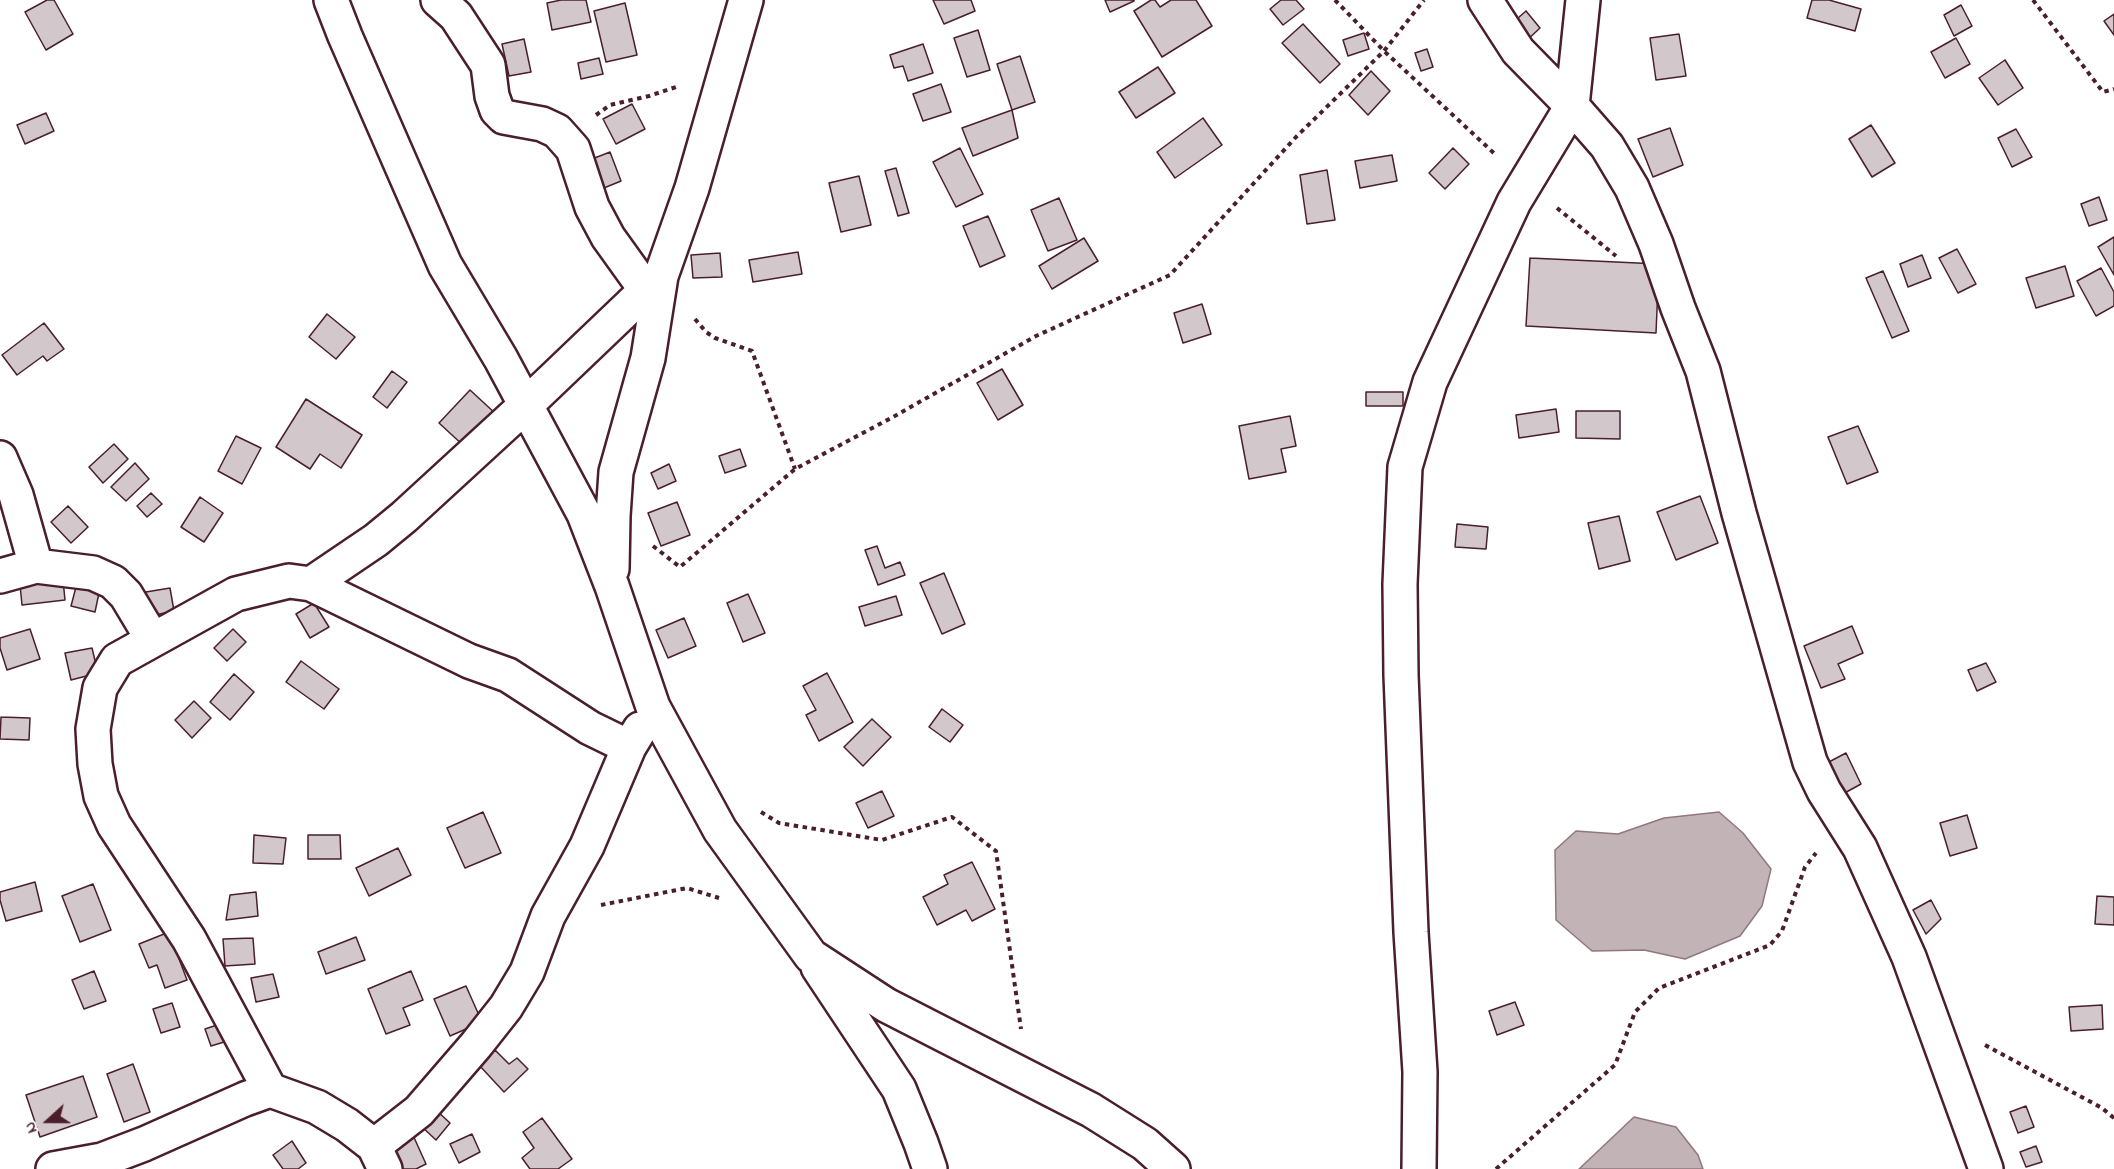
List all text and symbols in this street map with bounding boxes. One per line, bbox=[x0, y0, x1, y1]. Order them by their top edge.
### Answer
north arrow bbox=[18, 1091, 78, 1151]
text: N bbox=[18, 1118, 44, 1137]

